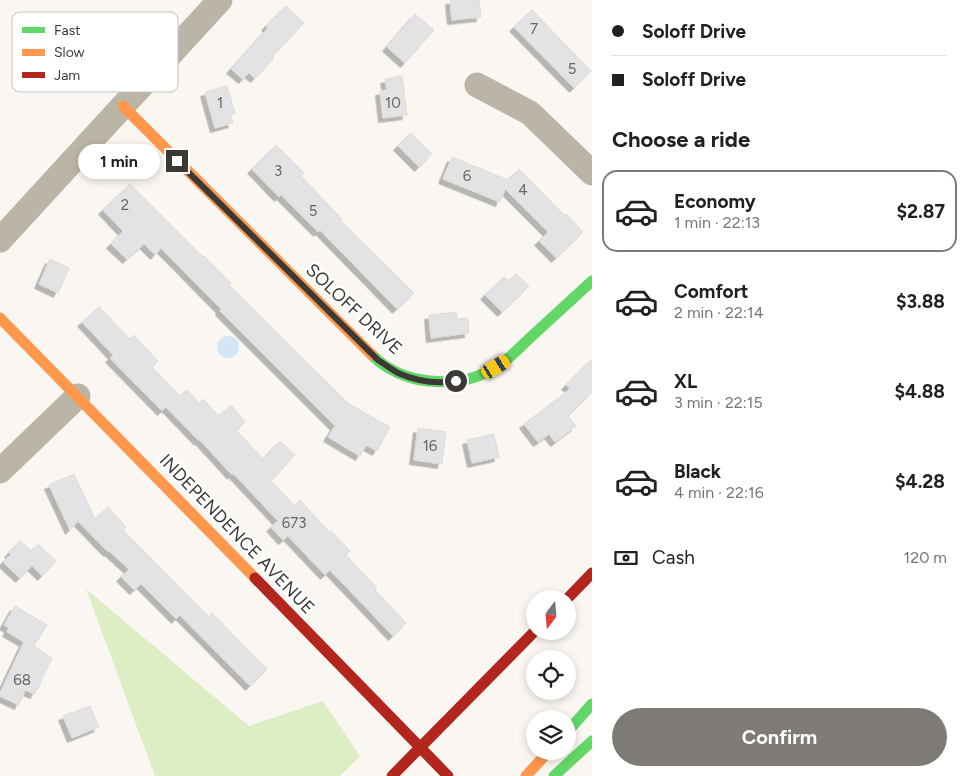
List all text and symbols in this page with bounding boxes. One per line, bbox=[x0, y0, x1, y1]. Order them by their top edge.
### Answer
legend bbox=[12, 12, 178, 92]
house number: 7 bbox=[530, 20, 538, 38]
text: Soloff Drive bbox=[642, 20, 746, 43]
text: Fast bbox=[54, 22, 80, 39]
text: Slow bbox=[54, 44, 85, 61]
house number: 5 bbox=[568, 60, 576, 78]
text: Jam bbox=[54, 67, 80, 84]
text: Soloff Drive bbox=[642, 68, 746, 91]
house number: 1 bbox=[217, 94, 223, 112]
house number: 10 bbox=[385, 94, 401, 112]
text: Choose a ride bbox=[612, 126, 750, 153]
callout: 1 min bbox=[77, 144, 160, 178]
route end bbox=[166, 150, 188, 172]
text: 1 min bbox=[100, 152, 138, 171]
house number: 3 bbox=[274, 162, 282, 180]
house number: 6 bbox=[463, 167, 472, 185]
house number: 4 bbox=[518, 181, 528, 199]
icon: car bbox=[614, 189, 659, 234]
text: Economy bbox=[674, 190, 756, 213]
house number: 2 bbox=[121, 196, 129, 214]
text: $2.87 bbox=[897, 200, 945, 223]
house number: 5 bbox=[309, 202, 317, 220]
text: 1 min · 22:13 bbox=[674, 213, 760, 232]
street label: SOLOFF DRIVE bbox=[301, 259, 407, 359]
icon: car bbox=[614, 279, 659, 324]
text: Comfort bbox=[674, 280, 749, 303]
text: $3.88 bbox=[896, 290, 945, 313]
text: 2 min · 22:14 bbox=[674, 303, 764, 322]
car bbox=[479, 353, 512, 381]
icon: car bbox=[614, 369, 659, 414]
route start bbox=[445, 370, 467, 392]
text: XL bbox=[674, 370, 697, 393]
text: $4.88 bbox=[894, 380, 945, 403]
text: 3 min · 22:15 bbox=[674, 393, 763, 412]
house number: 16 bbox=[423, 437, 438, 455]
street label: INDEPENDENCE AVENUE bbox=[155, 449, 319, 619]
icon: car bbox=[614, 459, 659, 504]
text: Black bbox=[674, 460, 721, 483]
text: $4.28 bbox=[895, 470, 945, 493]
text: 4 min · 22:16 bbox=[674, 483, 764, 502]
house number: 673 bbox=[282, 514, 306, 532]
icon: cash bbox=[612, 544, 640, 572]
text: Cash bbox=[652, 546, 695, 569]
text: 120 m bbox=[904, 548, 947, 567]
north arrow bbox=[526, 590, 576, 640]
map controls bbox=[526, 590, 576, 760]
button: locate bbox=[526, 650, 576, 700]
house number: 68 bbox=[13, 671, 31, 689]
button: Confirm bbox=[612, 708, 947, 766]
button: layers bbox=[526, 710, 576, 760]

